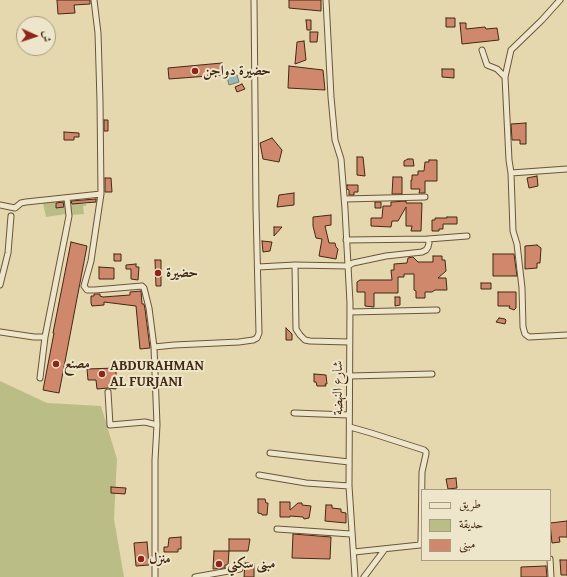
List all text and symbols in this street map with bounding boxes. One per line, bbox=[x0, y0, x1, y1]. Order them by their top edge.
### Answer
north arrow bbox=[16, 16, 56, 56]
text: ش bbox=[39, 31, 55, 42]
place label: حضيرة دواجن bbox=[203, 63, 271, 79]
marker: حضيرة دواجن bbox=[190, 66, 200, 76]
place label: حضيرة bbox=[166, 265, 198, 281]
marker: حضيرة bbox=[153, 268, 163, 278]
place label: مصنع bbox=[64, 356, 90, 372]
place label: ABDURAHMAN AL FURJANI bbox=[110, 358, 204, 390]
marker: مصنع bbox=[51, 359, 61, 369]
street label: شارع النهضة bbox=[330, 361, 346, 415]
marker: ABDURAHMAN AL FURJANI bbox=[97, 369, 107, 379]
legend bbox=[421, 489, 551, 561]
text: طريق bbox=[459, 495, 481, 512]
text: حديقة bbox=[459, 515, 483, 532]
text: مبنى bbox=[459, 535, 475, 552]
place label: منزل bbox=[149, 551, 171, 567]
marker: منزل bbox=[136, 554, 146, 564]
place label: مبنى سكني bbox=[227, 556, 276, 572]
marker: مبنى سكني bbox=[214, 559, 224, 569]

